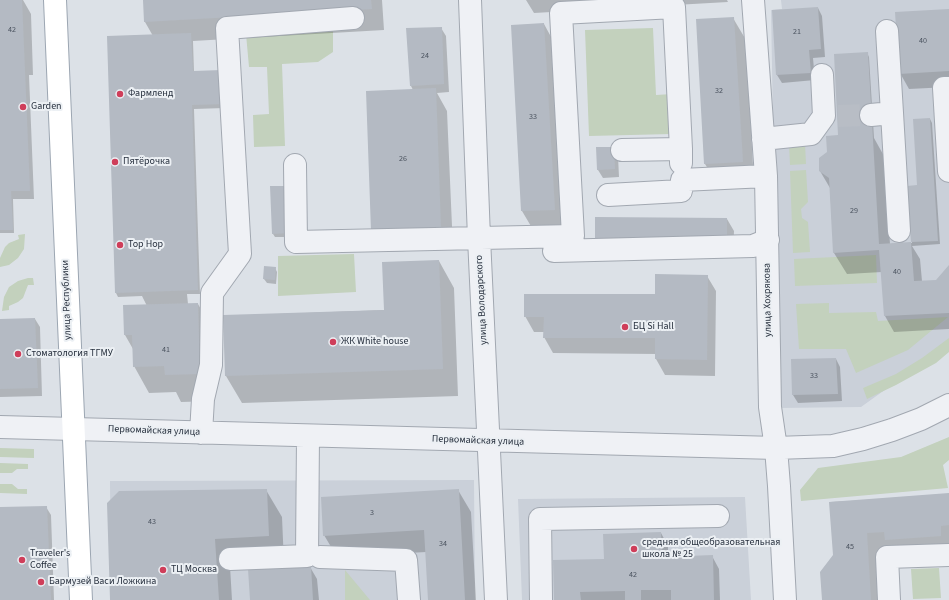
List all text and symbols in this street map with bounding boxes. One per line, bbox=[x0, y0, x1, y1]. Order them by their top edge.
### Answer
house number: 42 bbox=[8, 25, 16, 35]
house number: 21 bbox=[793, 27, 801, 37]
house number: 40 bbox=[919, 36, 927, 46]
house number: 24 bbox=[421, 51, 429, 61]
house number: 32 bbox=[715, 86, 723, 96]
place label: Фармленд bbox=[128, 88, 173, 100]
marker: Фармленд bbox=[115, 89, 125, 99]
place label: Garden bbox=[31, 101, 62, 113]
marker: Garden bbox=[18, 102, 28, 112]
house number: 33 bbox=[529, 112, 537, 122]
house number: 26 bbox=[399, 154, 407, 164]
place label: Пятёрочка bbox=[123, 156, 170, 168]
marker: Пятёрочка bbox=[110, 157, 120, 167]
house number: 29 bbox=[850, 206, 858, 216]
place label: Top Hop bbox=[128, 239, 163, 251]
marker: Top Hop bbox=[115, 240, 125, 250]
street label: улица Володарского bbox=[474, 255, 490, 345]
street label: улица Республики bbox=[60, 260, 74, 340]
street label: улица Хохрякова bbox=[761, 263, 775, 337]
house number: 40 bbox=[893, 267, 901, 277]
place label: БЦ Si Hall bbox=[633, 321, 674, 333]
marker: БЦ Si Hall bbox=[620, 322, 630, 332]
place label: ЖК White house bbox=[341, 336, 409, 348]
marker: ЖК White house bbox=[328, 337, 338, 347]
house number: 41 bbox=[162, 345, 170, 355]
place label: Стоматология ТГМУ bbox=[26, 348, 113, 360]
marker: Стоматология ТГМУ bbox=[13, 349, 23, 359]
house number: 33 bbox=[810, 371, 818, 381]
street label: Первомайская улица bbox=[108, 423, 200, 439]
street label: Первомайская улица bbox=[432, 433, 524, 449]
house number: 3 bbox=[370, 508, 374, 518]
house number: 43 bbox=[148, 517, 156, 527]
place label: средняя общеобразовательная школа № 25 bbox=[642, 537, 780, 560]
house number: 34 bbox=[439, 539, 447, 549]
house number: 45 bbox=[846, 542, 854, 552]
marker: средняя общеобразовательная школа № 25 bbox=[629, 544, 639, 554]
place label: Traveler's Coffee bbox=[30, 548, 70, 572]
marker: Traveler's Coffee bbox=[17, 555, 27, 565]
place label: ТЦ Москва bbox=[171, 564, 217, 576]
marker: ТЦ Москва bbox=[158, 565, 168, 575]
house number: 42 bbox=[629, 570, 637, 580]
place label: Бармузей Васи Ложкина bbox=[49, 576, 156, 588]
marker: Бармузей Васи Ложкина bbox=[36, 577, 46, 587]

